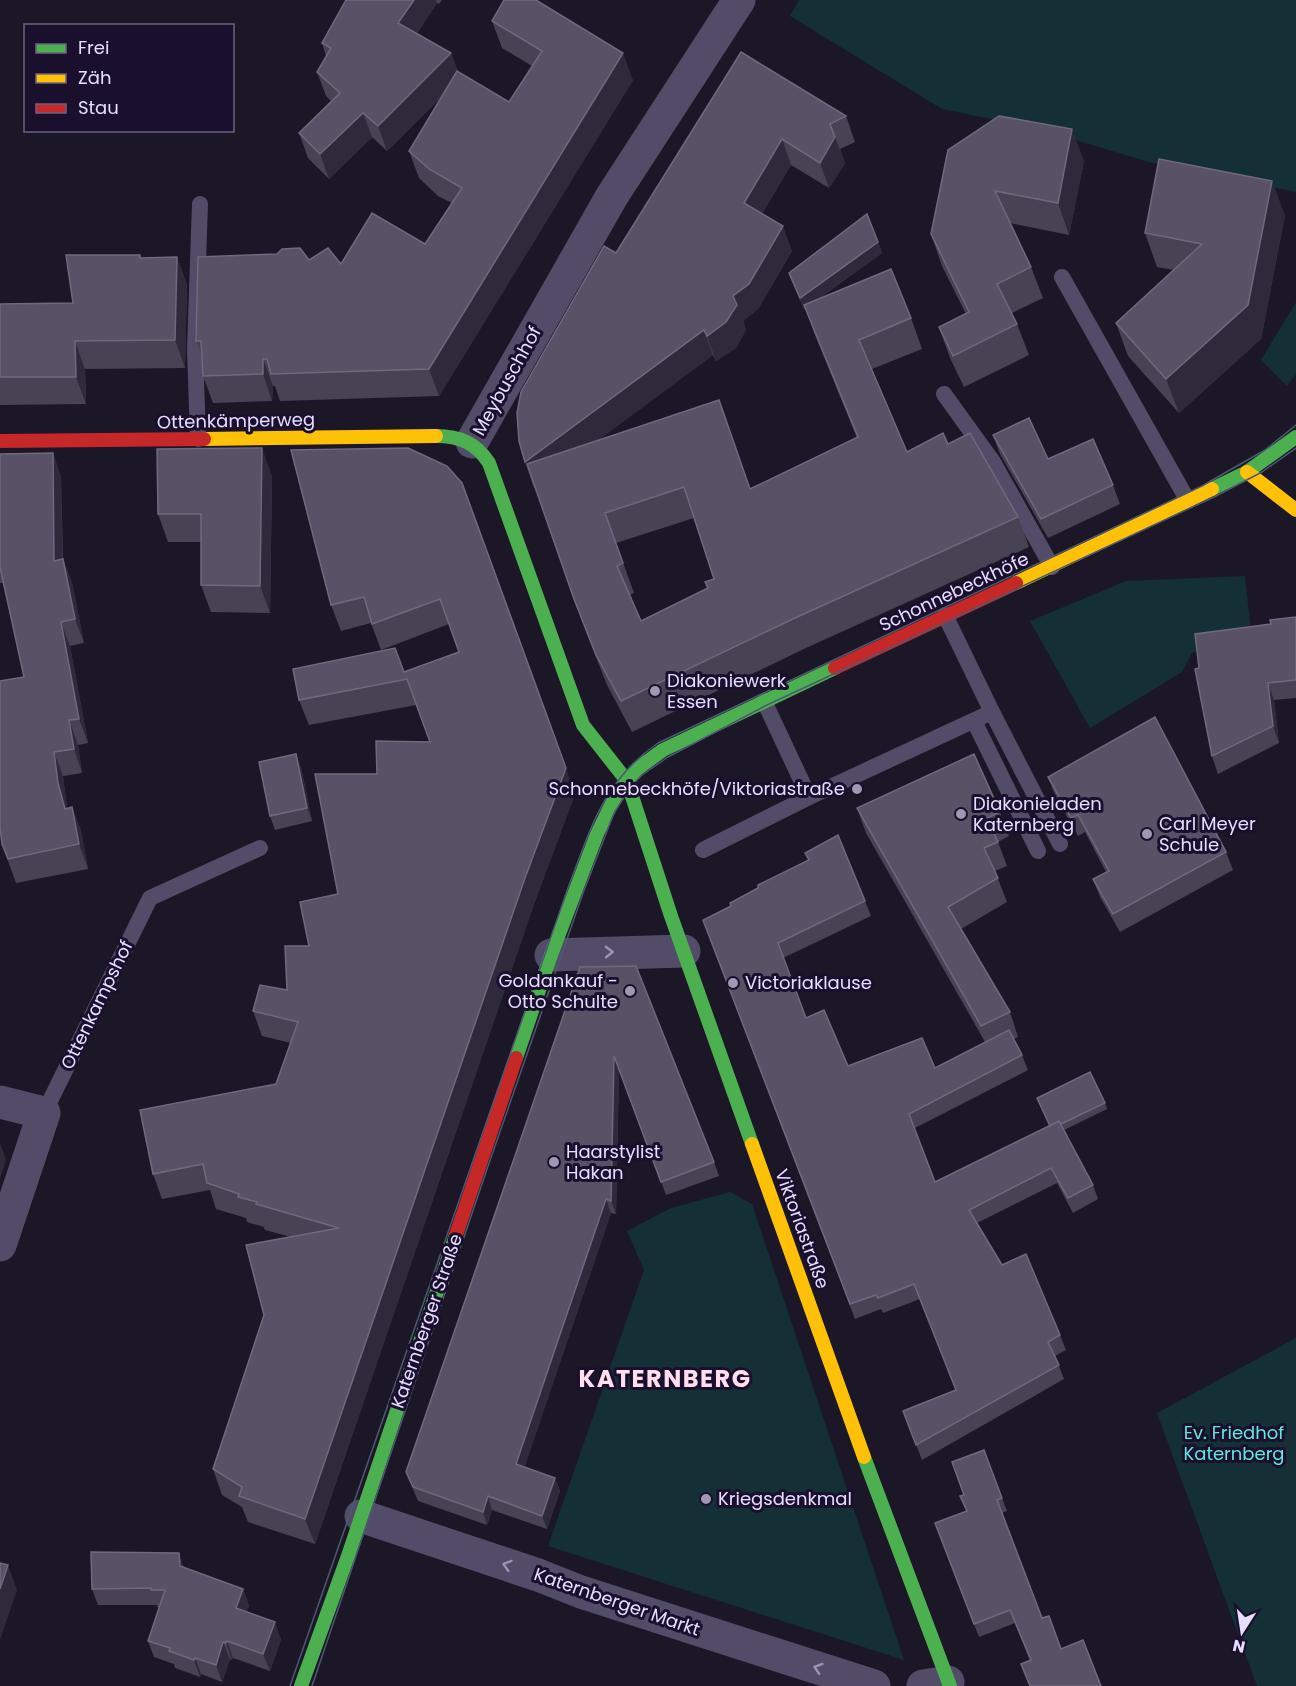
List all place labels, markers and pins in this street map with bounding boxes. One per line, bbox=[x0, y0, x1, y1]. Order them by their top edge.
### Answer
place label: Diakoniewerk Essen bbox=[667, 668, 787, 714]
marker: Diakoniewerk Essen bbox=[648, 684, 662, 698]
place label: Schonnebeckhöfe/Viktoriastraße bbox=[549, 776, 845, 801]
marker: Schonnebeckhöfe/Viktoriastraße bbox=[850, 782, 864, 796]
place label: Diakonieladen Katernberg bbox=[973, 791, 1102, 837]
marker: Diakonieladen Katernberg bbox=[954, 807, 968, 821]
place label: Carl Meyer Schule bbox=[1159, 811, 1256, 857]
marker: Carl Meyer Schule bbox=[1140, 827, 1154, 841]
place label: Goldankauf - Otto Schulte bbox=[499, 968, 618, 1014]
place label: Victoriaklause bbox=[745, 970, 872, 995]
marker: Victoriaklause bbox=[726, 976, 740, 990]
marker: Goldankauf - Otto Schulte bbox=[623, 984, 637, 998]
place label: Haarstylist Hakan bbox=[566, 1139, 660, 1185]
marker: Haarstylist Hakan bbox=[547, 1155, 561, 1169]
place label: Kriegsdenkmal bbox=[718, 1486, 852, 1511]
marker: Kriegsdenkmal bbox=[699, 1492, 713, 1506]

